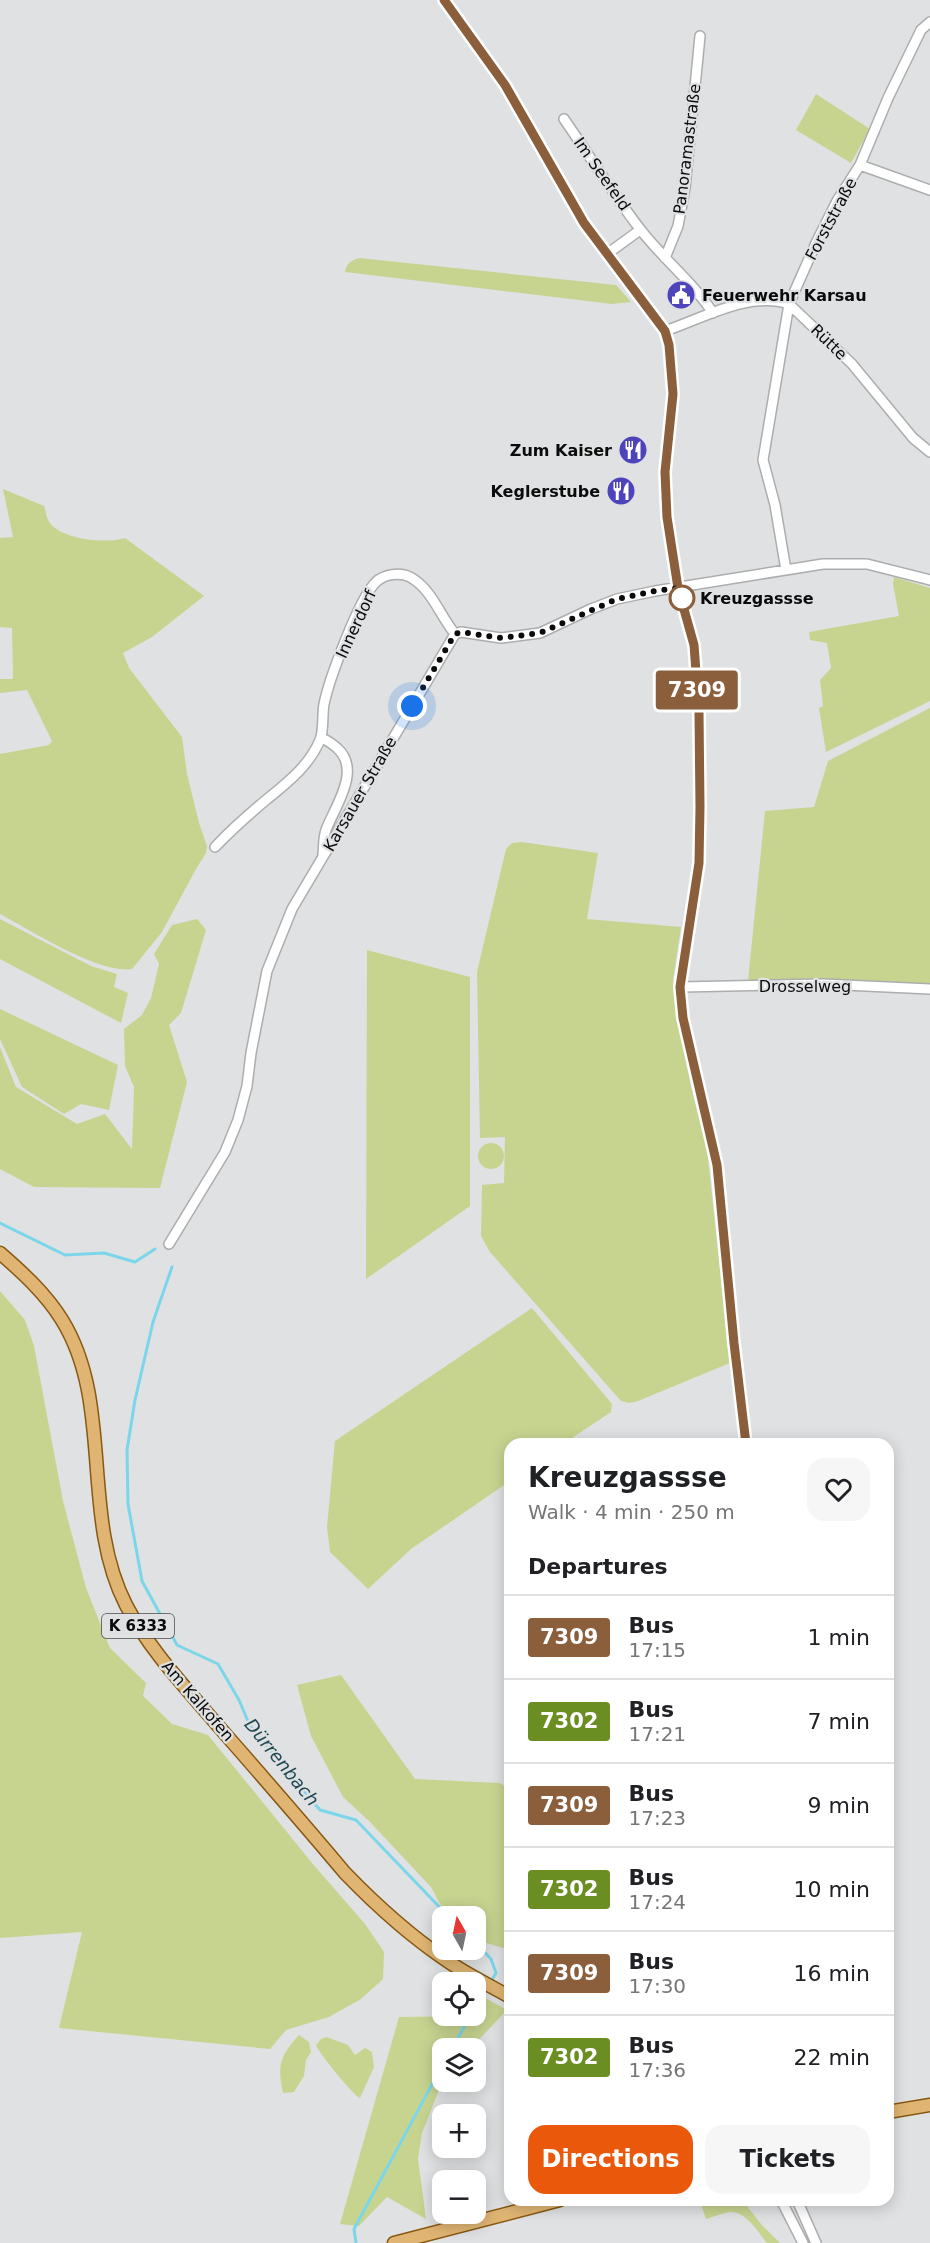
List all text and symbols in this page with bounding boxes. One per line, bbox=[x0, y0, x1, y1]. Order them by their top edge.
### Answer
street label: Panoramastraße bbox=[670, 83, 704, 215]
street label: Im Seefeld bbox=[570, 134, 634, 214]
street label: Forststraße bbox=[801, 175, 861, 263]
public building icon: Feuerwehr Karsau bbox=[665, 279, 697, 311]
place label: Feuerwehr Karsau bbox=[702, 286, 867, 305]
street label: Rütte bbox=[807, 320, 851, 364]
restaurant icon: Zum Kaiser bbox=[617, 434, 649, 466]
place label: Zum Kaiser bbox=[510, 441, 612, 460]
restaurant icon: Keglerstube bbox=[605, 475, 637, 507]
place label: Keglerstube bbox=[490, 482, 600, 501]
marker: Kreuzgassse bbox=[669, 585, 695, 611]
street label: Innerdorf bbox=[332, 586, 380, 661]
place label: Kreuzgassse bbox=[700, 589, 814, 608]
line badge: 7309 bbox=[655, 670, 739, 710]
text: 7309 bbox=[668, 678, 726, 702]
your location bbox=[397, 691, 427, 721]
street label: Karsauer Straße bbox=[319, 733, 401, 855]
street label: Drosselweg bbox=[759, 977, 851, 996]
button: heart bbox=[807, 1458, 870, 1521]
text: Kreuzgassse bbox=[528, 1461, 727, 1494]
text: Walk · 4 min · 250 m bbox=[528, 1500, 735, 1524]
text: Departures bbox=[528, 1554, 668, 1579]
text: Bus bbox=[628, 1613, 674, 1638]
road number: K 6333 bbox=[102, 1614, 174, 1638]
text: 7309 bbox=[540, 1625, 598, 1649]
text: 1 min bbox=[808, 1625, 870, 1650]
text: 17:15 bbox=[628, 1638, 686, 1662]
street label: Am Kalkofen bbox=[158, 1657, 238, 1745]
text: Bus bbox=[628, 1697, 674, 1722]
text: 7302 bbox=[540, 1709, 598, 1733]
text: 7 min bbox=[808, 1709, 870, 1734]
water label: Dürrenbach bbox=[240, 1714, 324, 1810]
text: 17:21 bbox=[628, 1722, 686, 1746]
text: Bus bbox=[628, 1781, 674, 1806]
text: 7309 bbox=[540, 1793, 598, 1817]
text: 9 min bbox=[808, 1793, 870, 1818]
text: 17:23 bbox=[628, 1806, 686, 1830]
text: Bus bbox=[628, 1865, 674, 1890]
text: 7302 bbox=[540, 1877, 598, 1901]
text: 10 min bbox=[794, 1877, 870, 1902]
text: 17:24 bbox=[628, 1890, 686, 1914]
north arrow bbox=[432, 1906, 486, 1960]
map controls bbox=[432, 1906, 486, 2224]
text: Bus bbox=[628, 1949, 674, 1974]
text: 7309 bbox=[540, 1961, 598, 1985]
text: 16 min bbox=[794, 1961, 870, 1986]
button: locate bbox=[432, 1972, 486, 2026]
text: 17:30 bbox=[628, 1974, 686, 1998]
text: Bus bbox=[628, 2033, 674, 2058]
button: layers bbox=[432, 2038, 486, 2092]
text: 7302 bbox=[540, 2045, 598, 2069]
text: 22 min bbox=[794, 2045, 870, 2070]
text: 17:36 bbox=[628, 2058, 686, 2082]
button: + bbox=[432, 2104, 486, 2158]
button: Directions bbox=[528, 2125, 693, 2194]
button: Tickets bbox=[705, 2125, 870, 2194]
button: − bbox=[432, 2170, 486, 2224]

